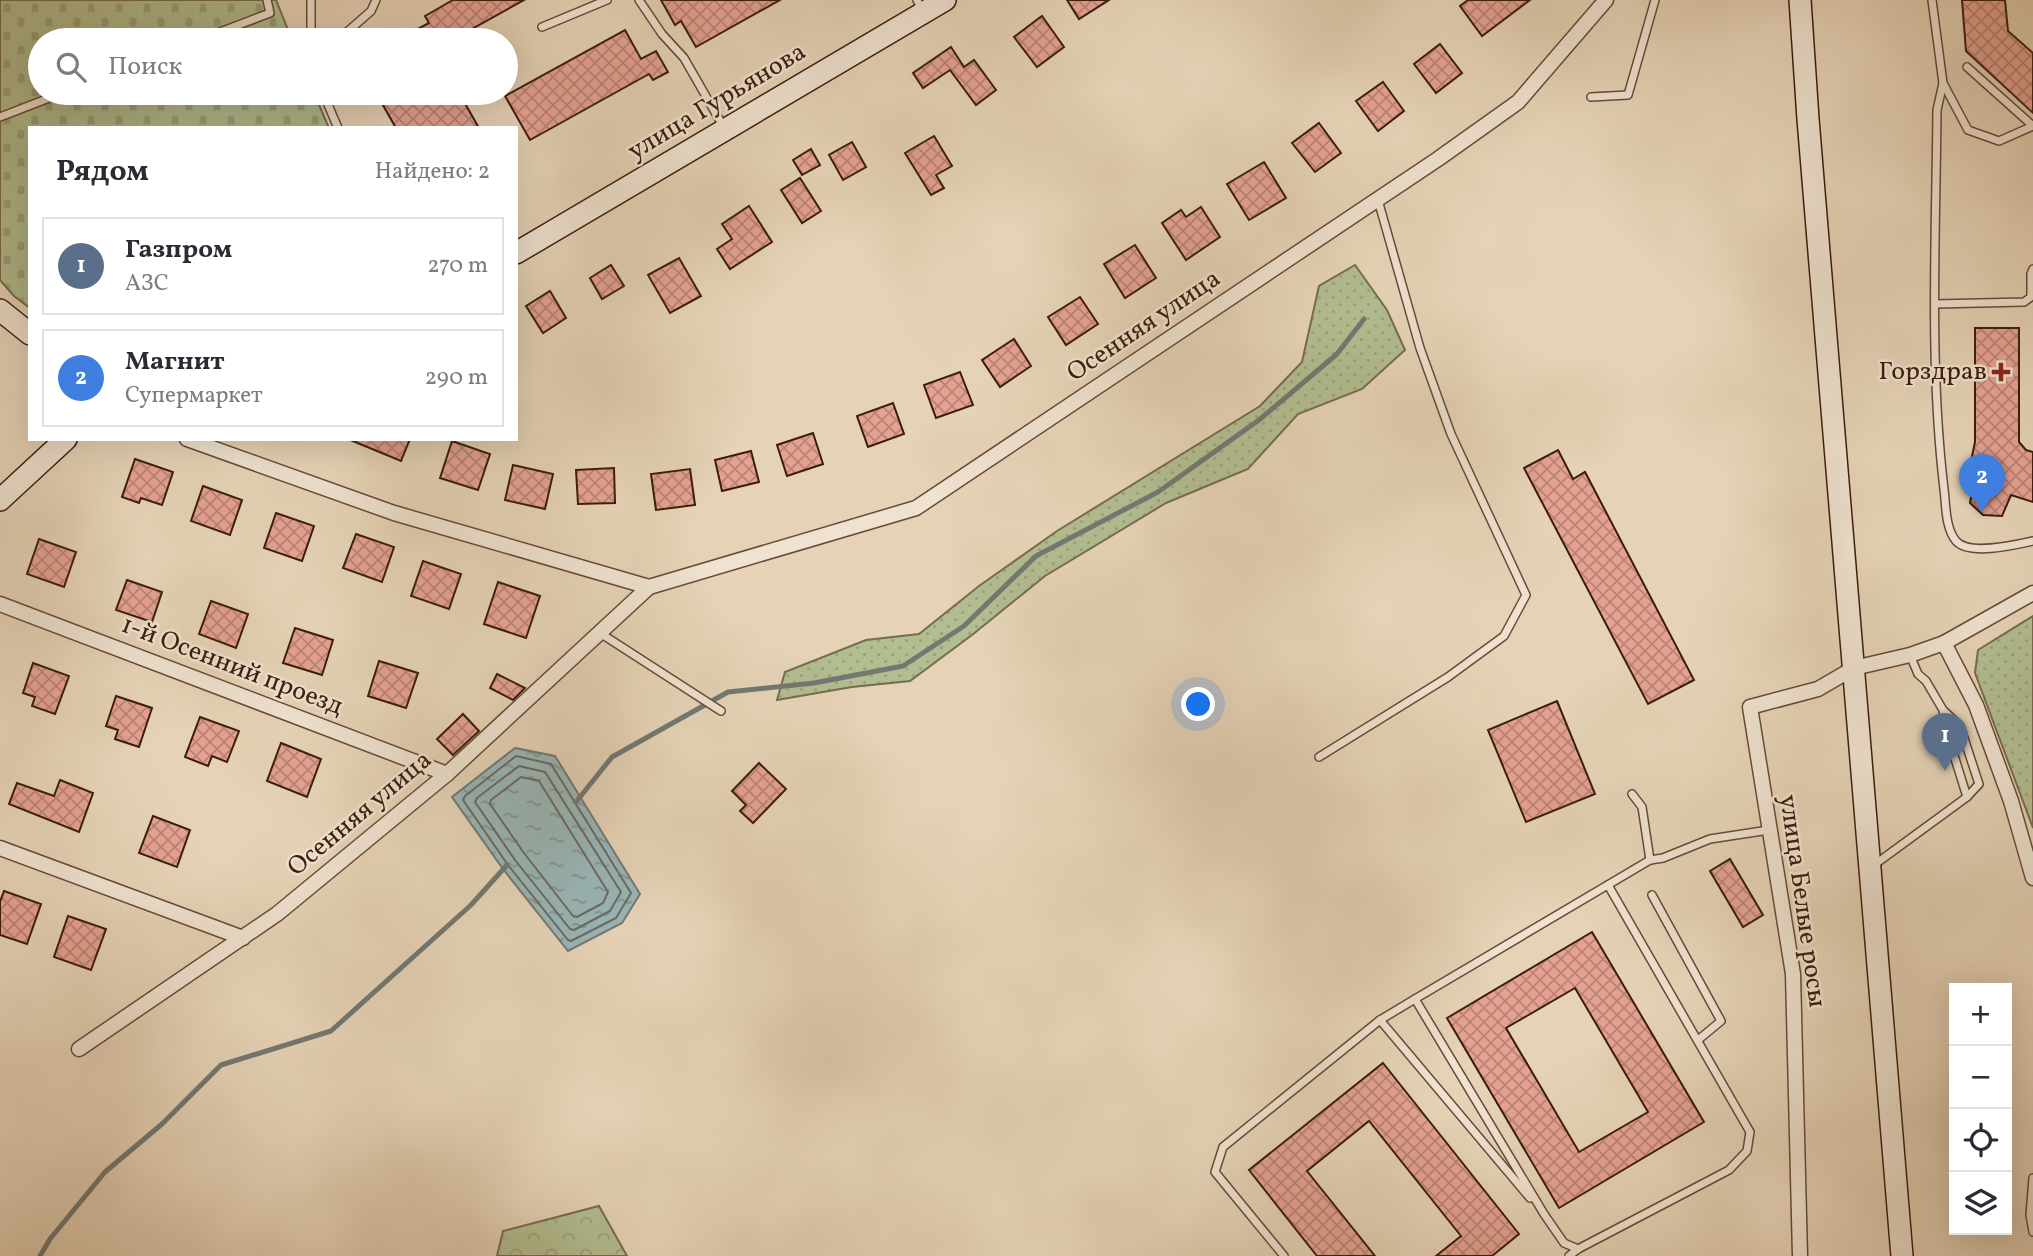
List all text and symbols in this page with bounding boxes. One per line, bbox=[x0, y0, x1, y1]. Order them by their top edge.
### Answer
search box bbox=[28, 28, 518, 105]
street label: улица Гурьянова bbox=[621, 34, 813, 170]
icon: search bbox=[52, 48, 90, 86]
text: Поиск bbox=[108, 49, 182, 85]
text: Рядом bbox=[56, 151, 149, 193]
text: Найдено: 2 bbox=[375, 156, 490, 188]
text: Газпром bbox=[125, 232, 232, 268]
text: 1 bbox=[76, 250, 86, 282]
text: 270 m bbox=[427, 250, 488, 282]
street label: Осенняя улица bbox=[1060, 261, 1228, 391]
text: АЗС bbox=[125, 268, 169, 300]
text: Магнит bbox=[125, 344, 225, 380]
place label: Горздрав bbox=[1879, 354, 1987, 390]
text: 2 bbox=[75, 362, 87, 394]
text: 290 m bbox=[425, 362, 488, 394]
marker: Горздрав bbox=[1993, 364, 2009, 380]
text: Супермаркет bbox=[125, 380, 263, 412]
pin: 2 bbox=[1959, 454, 2005, 512]
street label: 1-й Осенний проезд bbox=[116, 607, 348, 725]
your location bbox=[1181, 687, 1215, 721]
pin: 1 bbox=[1922, 713, 1968, 771]
street label: Осенняя улица bbox=[280, 743, 440, 885]
street label: улица Белые росы bbox=[1769, 792, 1835, 1010]
map controls bbox=[1949, 983, 2012, 1235]
button: + bbox=[1949, 983, 2012, 1046]
button: − bbox=[1949, 1046, 2012, 1109]
button: locate bbox=[1949, 1109, 2012, 1172]
button: layers bbox=[1949, 1172, 2012, 1235]

